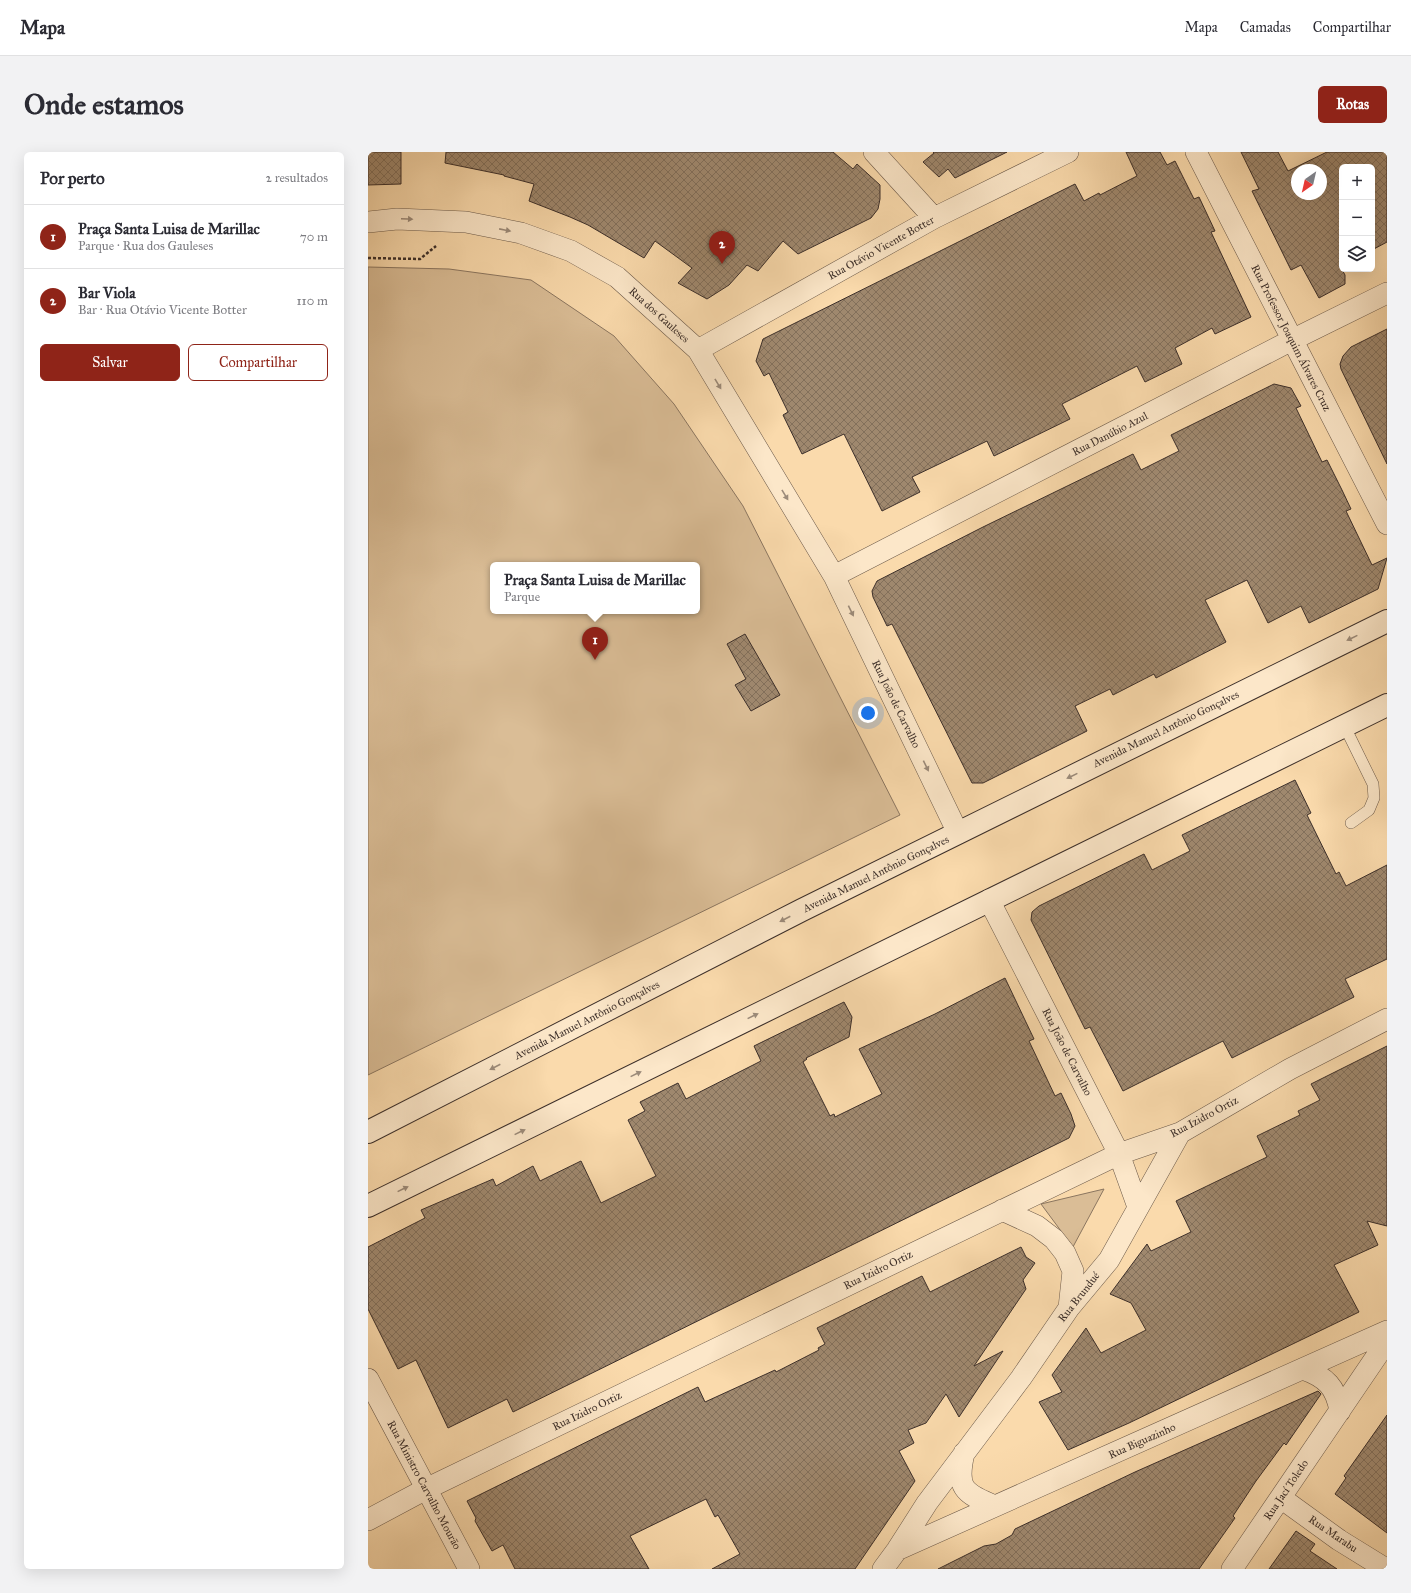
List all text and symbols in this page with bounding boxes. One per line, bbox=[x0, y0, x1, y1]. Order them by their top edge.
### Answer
text: Mapa bbox=[20, 16, 65, 39]
text: Mapa bbox=[1184, 19, 1218, 36]
text: Camadas bbox=[1240, 19, 1291, 36]
text: Compartilhar bbox=[1313, 19, 1391, 36]
button: Rotas bbox=[1318, 86, 1387, 123]
text: Onde estamos bbox=[24, 87, 184, 122]
north arrow bbox=[1291, 164, 1327, 200]
map controls bbox=[1339, 164, 1375, 272]
button: + bbox=[1339, 164, 1375, 200]
text: Por perto bbox=[40, 168, 105, 189]
text: 2 resultados bbox=[265, 170, 328, 186]
button: − bbox=[1339, 200, 1375, 236]
street label: Rua Otávio Vicente Botter bbox=[826, 213, 937, 283]
one-way arrow bbox=[401, 216, 413, 223]
text: Praça Santa Luisa de Marillac bbox=[78, 220, 260, 238]
one-way arrow bbox=[498, 227, 511, 233]
text: 1 bbox=[50, 229, 56, 245]
text: 70 m bbox=[300, 229, 328, 245]
pin: 2 bbox=[709, 231, 735, 264]
button: layers bbox=[1339, 236, 1375, 272]
text: Parque · Rua dos Gauleses bbox=[78, 238, 213, 254]
street label: Rua Professor Joaquim Álvares Cruz bbox=[1247, 263, 1334, 414]
text: Bar Viola bbox=[78, 284, 136, 302]
street label: Rua dos Gauleses bbox=[626, 284, 692, 346]
text: 2 bbox=[50, 293, 56, 309]
text: 110 m bbox=[296, 293, 328, 309]
text: Bar · Rua Otávio Vicente Botter bbox=[78, 302, 247, 318]
button: Salvar bbox=[40, 344, 180, 381]
button: Compartilhar bbox=[188, 344, 328, 381]
one-way arrow bbox=[714, 379, 722, 389]
street label: Rua Danúbio Azul bbox=[1070, 409, 1150, 459]
one-way arrow bbox=[781, 490, 789, 500]
popup bbox=[490, 562, 700, 614]
text: Praça Santa Luisa de Marillac bbox=[504, 571, 686, 589]
text: Parque bbox=[504, 589, 540, 605]
one-way arrow bbox=[848, 605, 854, 617]
pin: 1 bbox=[582, 627, 608, 660]
one-way arrow bbox=[1346, 635, 1358, 641]
street label: Rua João de Carvalho bbox=[868, 658, 923, 751]
street label: Avenida Manuel Antônio Gonçalves bbox=[1090, 688, 1241, 771]
your location bbox=[858, 703, 878, 723]
one-way arrow bbox=[923, 760, 929, 772]
one-way arrow bbox=[1066, 773, 1078, 779]
street label: Avenida Manuel Antônio Gonçalves bbox=[800, 833, 951, 916]
one-way arrow bbox=[780, 916, 791, 922]
street label: Avenida Manuel Antônio Gonçalves bbox=[511, 978, 662, 1063]
street label: Rua João de Carvalho bbox=[1038, 1006, 1095, 1099]
one-way arrow bbox=[747, 1013, 758, 1020]
one-way arrow bbox=[489, 1064, 501, 1070]
one-way arrow bbox=[630, 1071, 642, 1077]
street label: Rua Izidro Ortiz bbox=[1168, 1094, 1240, 1140]
one-way arrow bbox=[514, 1128, 525, 1135]
one-way arrow bbox=[397, 1186, 409, 1192]
street label: Rua Izidro Ortiz bbox=[841, 1248, 915, 1292]
street label: Rua Brundué bbox=[1055, 1269, 1103, 1325]
street label: Rua Izidro Ortiz bbox=[550, 1389, 624, 1433]
street label: Rua Ministro Carvalho Mourão bbox=[384, 1418, 464, 1552]
street label: Rua Biguazinho bbox=[1106, 1420, 1178, 1462]
street label: Rua Jací Toledo bbox=[1261, 1457, 1312, 1523]
street label: Rua Marabu bbox=[1306, 1513, 1360, 1555]

